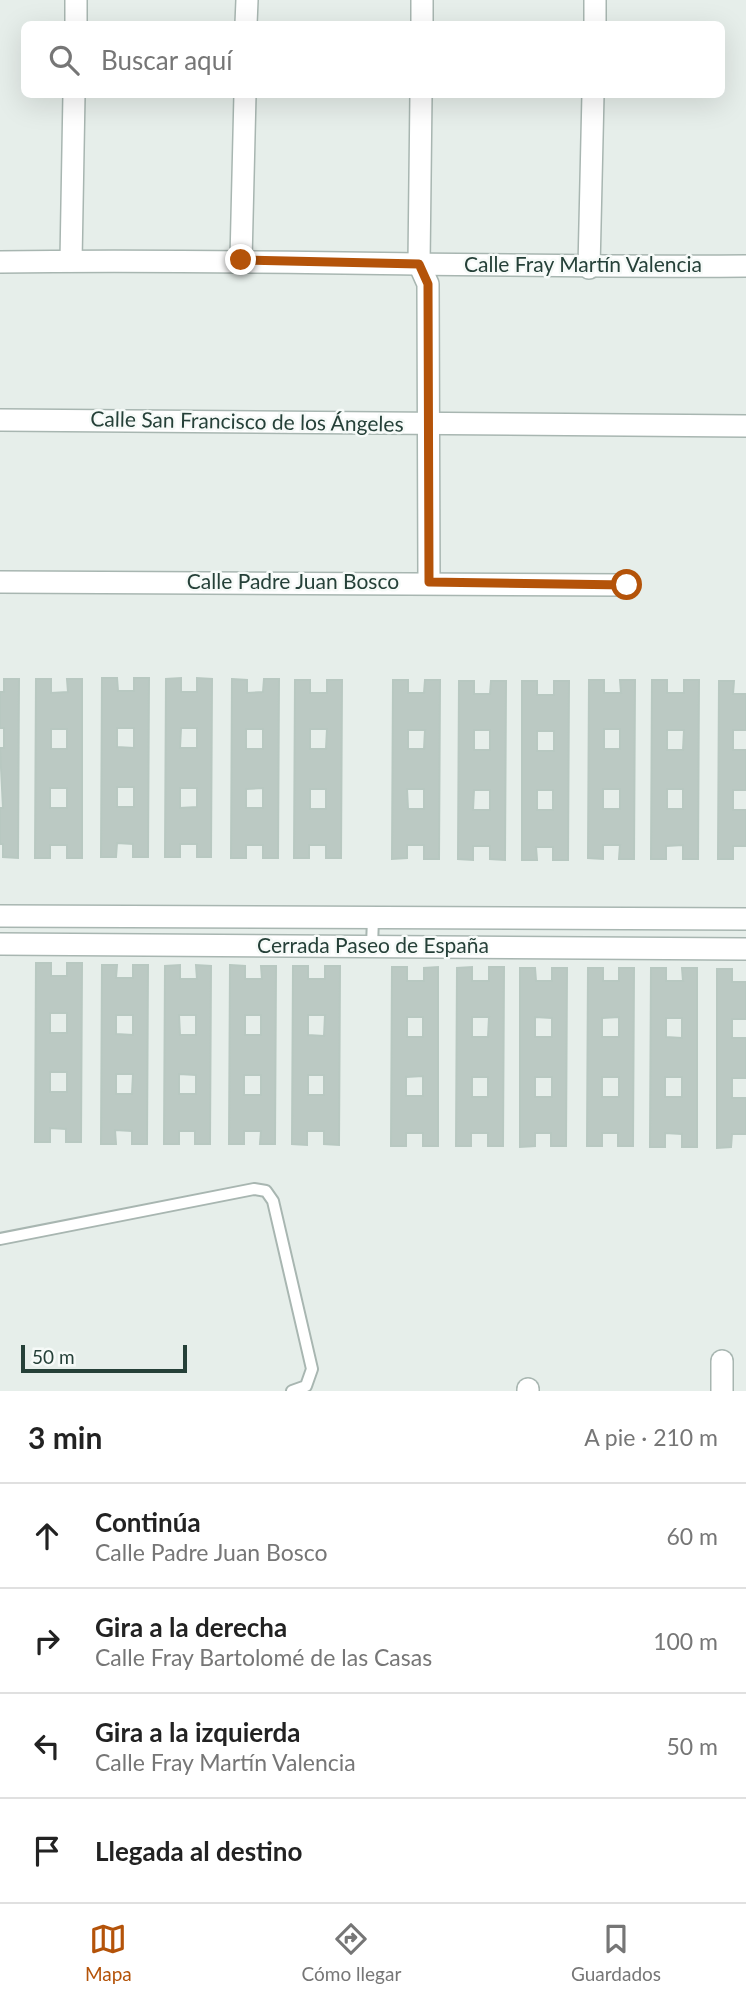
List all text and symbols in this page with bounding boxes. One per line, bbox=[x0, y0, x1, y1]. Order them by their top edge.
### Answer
search box bbox=[21, 21, 725, 98]
icon: search bbox=[45, 41, 83, 79]
text: Buscar aquí bbox=[101, 44, 232, 76]
route end bbox=[225, 244, 256, 275]
street label: Calle Fray Martín Valencia bbox=[464, 251, 702, 276]
street label: Calle San Francisco de los Ángeles bbox=[90, 405, 404, 436]
street label: Calle Padre Juan Bosco bbox=[187, 568, 399, 593]
route start bbox=[611, 569, 642, 600]
street label: Cerrada Paseo de España bbox=[257, 932, 489, 957]
scale bar bbox=[21, 1342, 187, 1374]
text: 50 m bbox=[32, 1345, 75, 1368]
text: 3 min bbox=[28, 1419, 102, 1455]
text: A pie · 210 m bbox=[584, 1423, 718, 1451]
text: Continúa bbox=[95, 1506, 201, 1538]
icon: ahead bbox=[28, 1517, 66, 1555]
text: 60 m bbox=[667, 1522, 718, 1550]
text: Calle Padre Juan Bosco bbox=[95, 1538, 328, 1566]
text: Gira a la derecha bbox=[95, 1611, 287, 1643]
icon: right bbox=[28, 1622, 66, 1660]
text: 100 m bbox=[653, 1627, 718, 1655]
text: Calle Fray Bartolomé de las Casas bbox=[95, 1643, 432, 1671]
text: Gira a la izquierda bbox=[95, 1716, 301, 1748]
icon: left bbox=[28, 1727, 66, 1765]
text: 50 m bbox=[667, 1732, 718, 1760]
text: Calle Fray Martín Valencia bbox=[95, 1748, 356, 1776]
icon: arrive bbox=[28, 1832, 66, 1870]
text: Llegada al destino bbox=[95, 1835, 302, 1867]
tab: Mapa bbox=[85, 1920, 132, 1985]
tab: Cómo llegar bbox=[302, 1920, 401, 1985]
tab: Guardados bbox=[571, 1920, 661, 1985]

